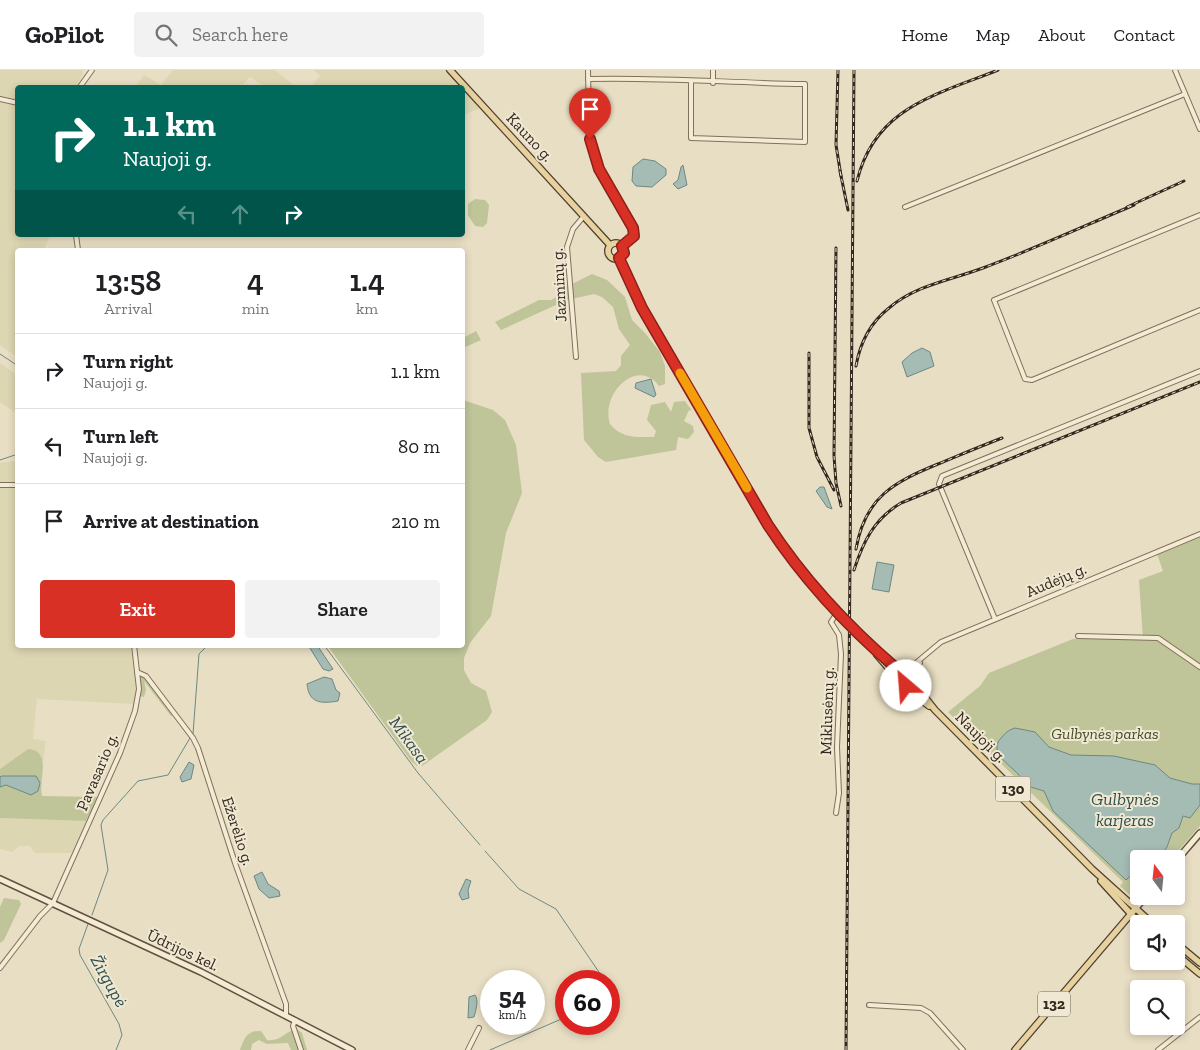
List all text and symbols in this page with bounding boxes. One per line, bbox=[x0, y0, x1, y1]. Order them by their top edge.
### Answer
search box bbox=[134, 12, 484, 57]
text: GoPilot bbox=[25, 20, 104, 49]
icon: search bbox=[152, 21, 180, 49]
text: Search here bbox=[192, 23, 288, 46]
text: Home bbox=[901, 24, 948, 46]
text: Map bbox=[976, 24, 1010, 46]
text: About bbox=[1038, 24, 1085, 46]
text: Contact bbox=[1113, 24, 1175, 46]
pin bbox=[569, 88, 611, 139]
icon: arrive bbox=[576, 95, 604, 123]
text: 1.1 km bbox=[123, 103, 216, 145]
icon: right bbox=[40, 105, 105, 170]
street label: Kauno g. bbox=[503, 109, 557, 165]
text: Naujoji g. bbox=[123, 145, 212, 172]
icon: left bbox=[173, 200, 201, 228]
icon: ahead bbox=[226, 200, 254, 228]
icon: right bbox=[279, 200, 307, 228]
street label: Jazminų g. bbox=[548, 248, 570, 322]
text: 13:58 bbox=[95, 263, 162, 299]
text: 4 bbox=[247, 263, 264, 299]
text: 1.4 bbox=[349, 263, 385, 299]
text: Arrival bbox=[104, 299, 152, 318]
text: min bbox=[242, 299, 269, 318]
text: km bbox=[356, 299, 378, 318]
text: Turn right bbox=[83, 350, 173, 373]
icon: right bbox=[40, 357, 68, 385]
text: 1.1 km bbox=[391, 360, 440, 383]
text: Naujoji g. bbox=[83, 373, 147, 392]
text: Turn left bbox=[83, 425, 158, 448]
icon: left bbox=[40, 432, 68, 460]
text: 80 m bbox=[398, 435, 440, 458]
text: Naujoji g. bbox=[83, 448, 147, 467]
icon: arrive bbox=[40, 507, 68, 535]
text: Arrive at destination bbox=[83, 510, 259, 533]
text: 210 m bbox=[391, 510, 440, 533]
street label: Audėjų g. bbox=[1023, 559, 1089, 601]
button: Exit bbox=[40, 580, 235, 638]
button: Share bbox=[245, 580, 440, 638]
position arrow bbox=[879, 659, 931, 711]
street label: Miklusėnų g. bbox=[816, 667, 838, 755]
street label: Naujoji g. bbox=[952, 708, 1010, 766]
water label: Mikasa bbox=[384, 712, 434, 768]
park label: Gulbynės parkas bbox=[1051, 724, 1159, 743]
street label: Pavasario g. bbox=[72, 731, 122, 813]
road number: 130 bbox=[996, 776, 1030, 802]
water label: Gulbynės karjeras bbox=[1091, 788, 1159, 831]
street label: Ežerėlio g. bbox=[218, 794, 258, 868]
north arrow bbox=[1130, 850, 1185, 905]
map controls bbox=[1130, 850, 1185, 1035]
button: sound bbox=[1130, 915, 1185, 970]
street label: Ūdrijos kel. bbox=[144, 925, 222, 975]
water label: Žirgupė bbox=[86, 951, 132, 1011]
speed limit sign: 60 bbox=[555, 970, 620, 1035]
button: search bbox=[1130, 980, 1185, 1035]
text: 54 bbox=[499, 981, 526, 1011]
road number: 132 bbox=[1038, 992, 1070, 1016]
text: km/h bbox=[499, 1008, 526, 1022]

